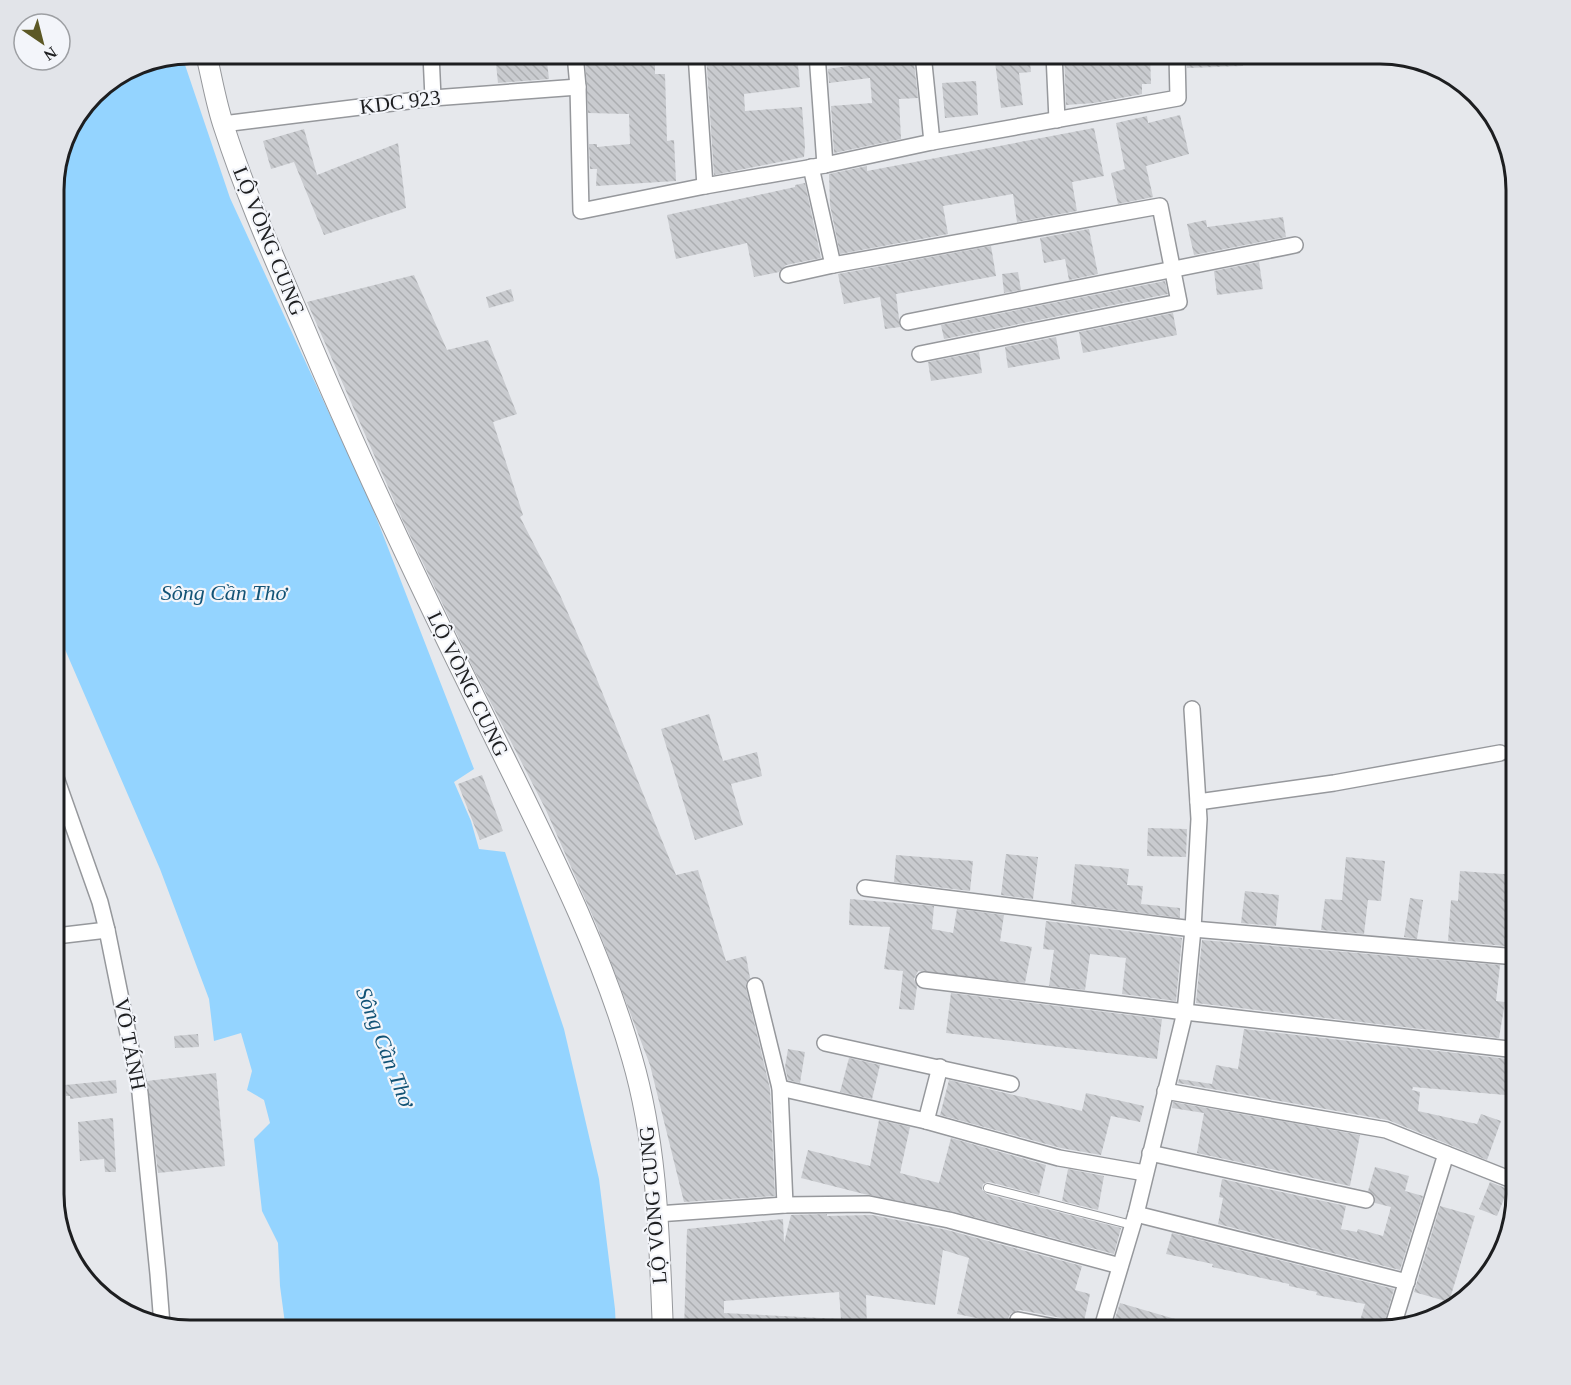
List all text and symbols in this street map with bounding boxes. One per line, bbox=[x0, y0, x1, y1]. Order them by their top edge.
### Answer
north arrow bbox=[12, 12, 72, 72]
text: N bbox=[40, 44, 60, 64]
street label: KDC 923 bbox=[358, 85, 442, 119]
street label: LỘ VÒNG CUNG bbox=[228, 163, 310, 319]
water label: Sông Cần Thơ bbox=[161, 580, 289, 605]
street label: LỘ VÒNG CUNG bbox=[423, 608, 513, 760]
water label: Sông Cần Thơ bbox=[351, 984, 420, 1112]
street label: VÕ TÁNH bbox=[109, 996, 151, 1092]
street label: LỘ VÒNG CUNG bbox=[634, 1125, 672, 1285]

